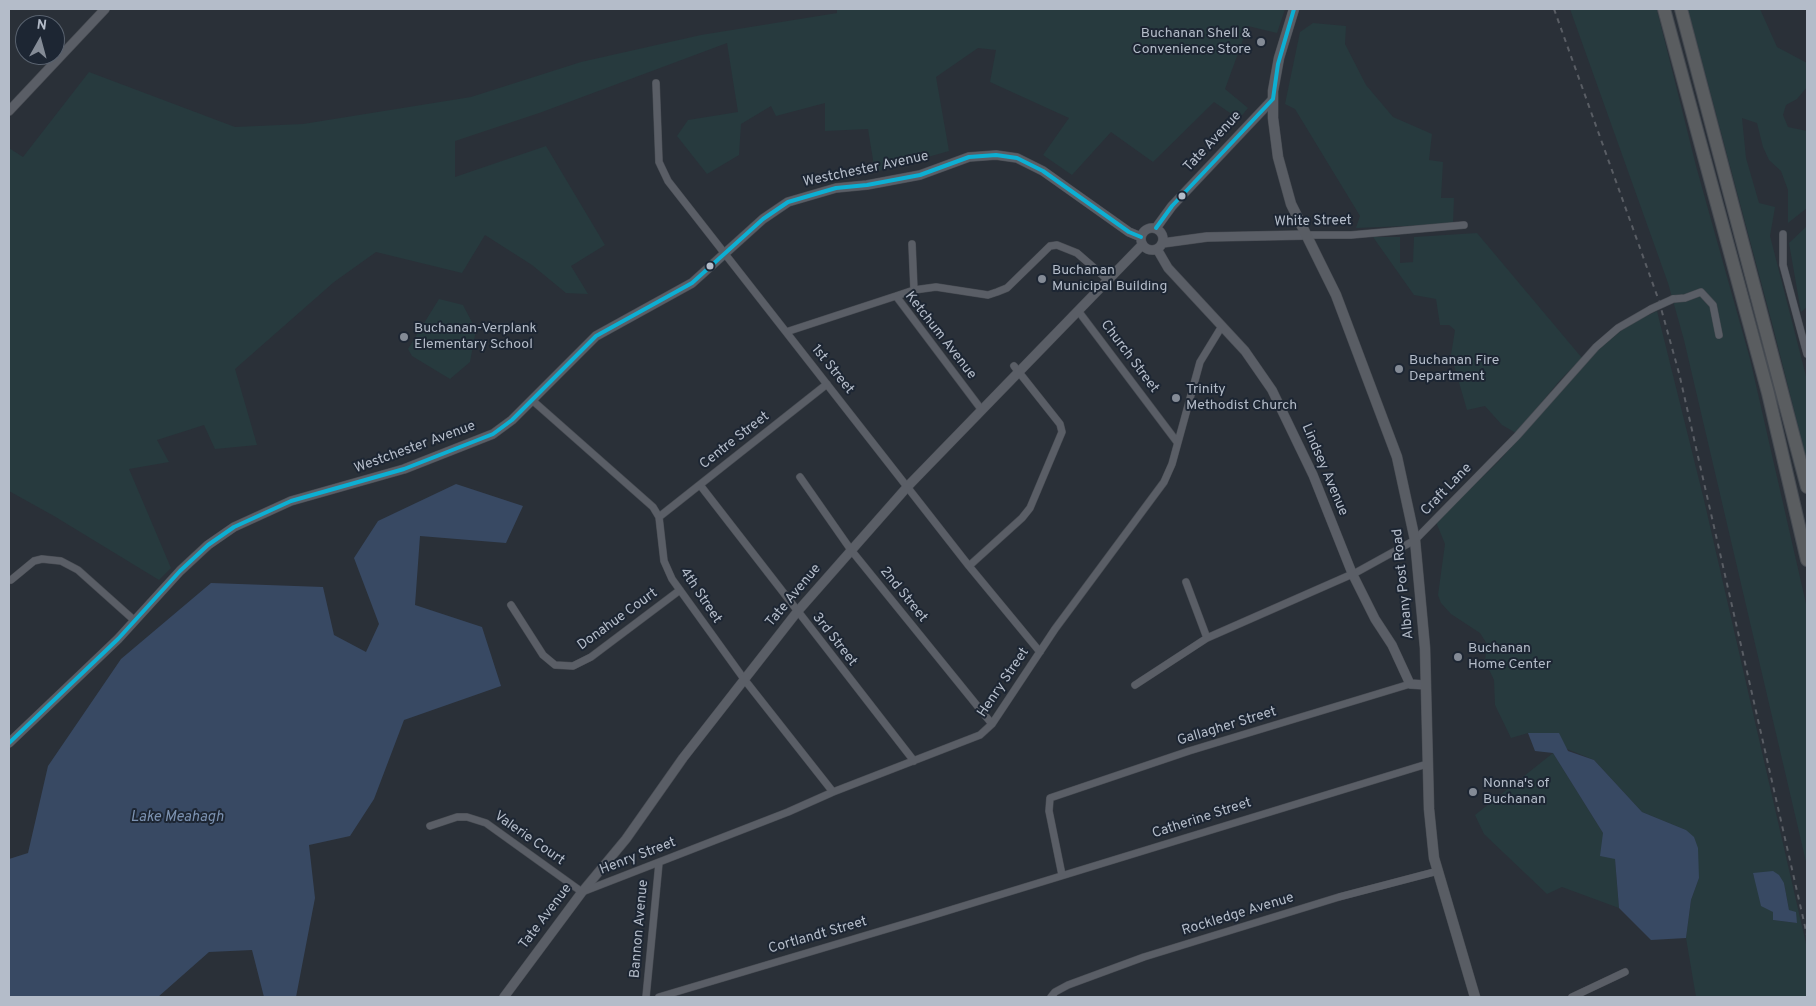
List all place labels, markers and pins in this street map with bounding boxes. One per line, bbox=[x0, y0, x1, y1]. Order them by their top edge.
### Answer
place label: Buchanan Shell & Convenience Store bbox=[1133, 26, 1251, 58]
marker: Buchanan Shell & Convenience Store bbox=[1255, 36, 1267, 48]
unlabelled marker bbox=[1177, 191, 1187, 201]
unlabelled marker bbox=[705, 261, 715, 271]
place label: Buchanan Municipal Building bbox=[1052, 263, 1167, 296]
marker: Buchanan Municipal Building bbox=[1036, 273, 1048, 285]
place label: Buchanan-Verplank Elementary School bbox=[414, 321, 537, 354]
marker: Buchanan-Verplank Elementary School bbox=[398, 331, 410, 343]
place label: Buchanan Fire Department bbox=[1409, 353, 1499, 386]
marker: Buchanan Fire Department bbox=[1393, 363, 1405, 375]
place label: Trinity Methodist Church bbox=[1186, 382, 1297, 414]
marker: Trinity Methodist Church bbox=[1170, 392, 1182, 404]
place label: Buchanan Home Center bbox=[1468, 641, 1551, 674]
marker: Buchanan Home Center bbox=[1452, 651, 1464, 663]
place label: Nonna's of Buchanan bbox=[1483, 776, 1549, 809]
marker: Nonna's of Buchanan bbox=[1467, 786, 1479, 798]

